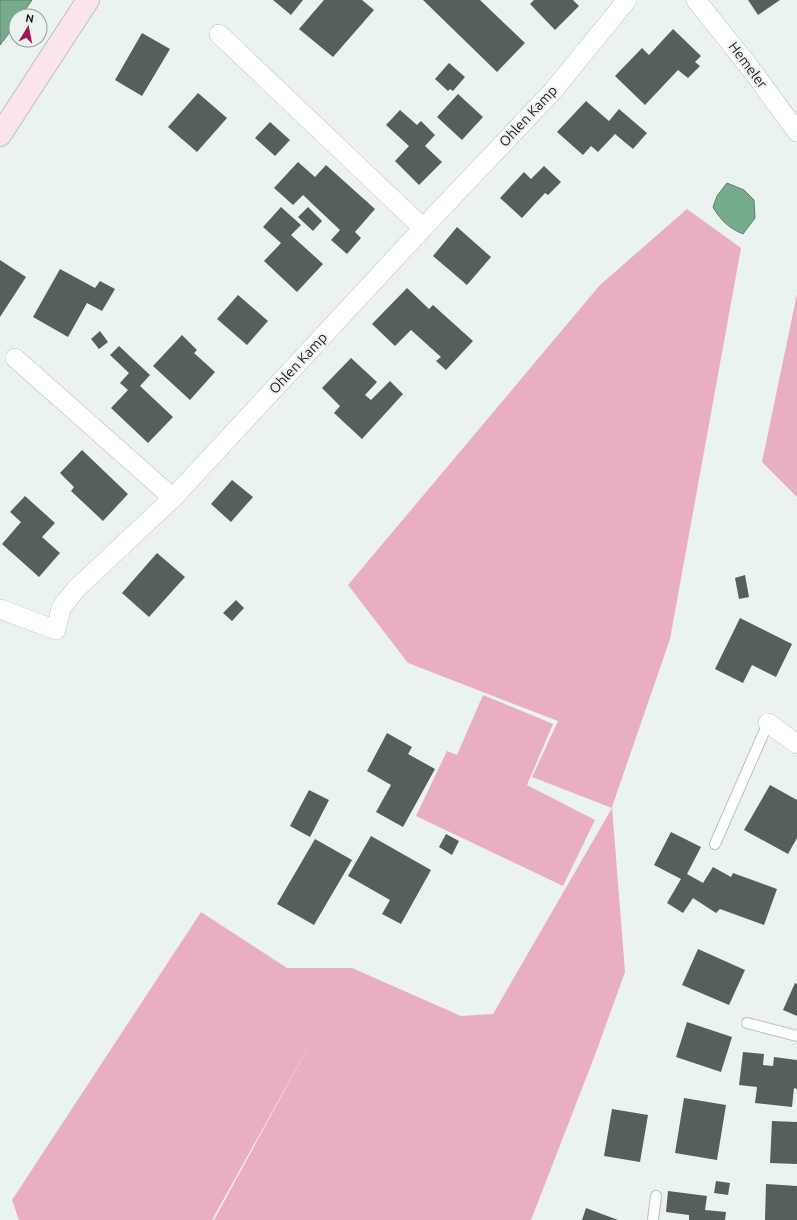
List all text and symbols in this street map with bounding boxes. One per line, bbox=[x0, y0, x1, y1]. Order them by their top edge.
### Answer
north arrow bbox=[8, 8, 48, 48]
text: N bbox=[25, 12, 35, 25]
street label: Hemeler bbox=[725, 39, 771, 92]
street label: Ohlen Kamp bbox=[496, 82, 560, 150]
street label: Ohlen Kamp bbox=[266, 329, 330, 397]

